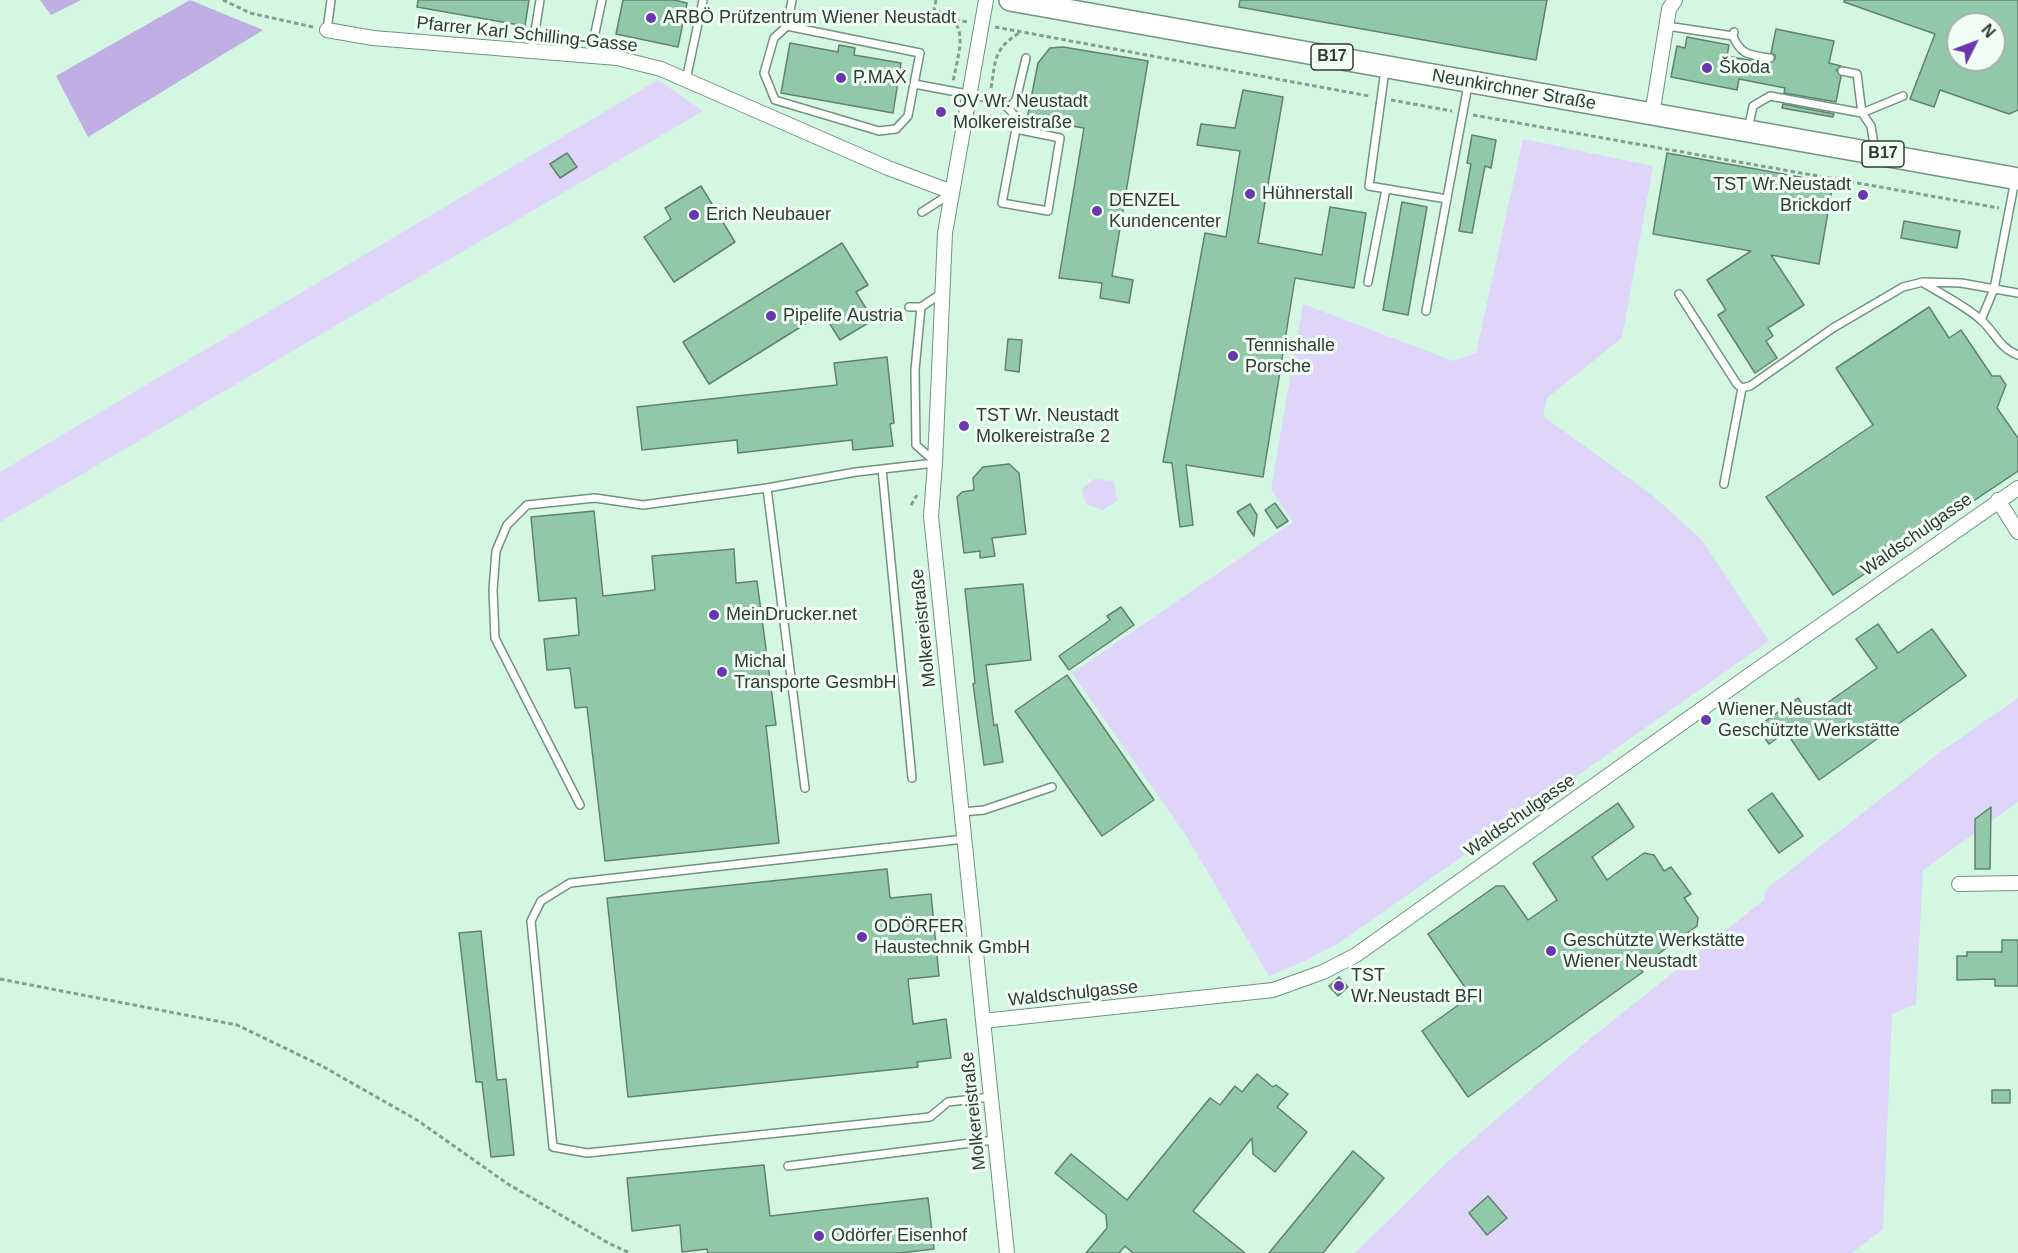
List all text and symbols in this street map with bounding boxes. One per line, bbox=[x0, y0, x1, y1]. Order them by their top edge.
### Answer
place label: ARBÖ Prüfzentrum Wiener Neustadt bbox=[663, 7, 956, 29]
marker: ARBÖ Prüfzentrum Wiener Neustadt bbox=[644, 11, 658, 25]
north arrow bbox=[1946, 12, 2006, 72]
street label: Pfarrer Karl Schilling-Gasse bbox=[415, 13, 639, 57]
text: N bbox=[1978, 21, 1998, 41]
road number: B17 bbox=[1311, 44, 1353, 70]
place label: Škoda bbox=[1719, 57, 1770, 79]
marker: Škoda bbox=[1700, 61, 1714, 75]
street label: Neunkirchner Straße bbox=[1430, 65, 1598, 115]
place label: P.MAX bbox=[853, 67, 907, 89]
marker: P.MAX bbox=[834, 71, 848, 85]
place label: OV Wr. Neustadt Molkereistraße bbox=[953, 91, 1088, 134]
marker: OV Wr. Neustadt Molkereistraße bbox=[934, 105, 948, 119]
road number: B17 bbox=[1862, 141, 1904, 167]
place label: TST Wr.Neustadt Brickdorf bbox=[1713, 174, 1851, 216]
place label: Hühnerstall bbox=[1262, 183, 1353, 205]
marker: Hühnerstall bbox=[1243, 187, 1257, 201]
marker: TST Wr.Neustadt Brickdorf bbox=[1856, 188, 1870, 202]
place label: DENZEL Kundencenter bbox=[1109, 190, 1221, 232]
place label: Erich Neubauer bbox=[706, 204, 831, 226]
marker: DENZEL Kundencenter bbox=[1090, 204, 1104, 218]
marker: Erich Neubauer bbox=[687, 208, 701, 222]
place label: Pipelife Austria bbox=[783, 305, 903, 327]
marker: Pipelife Austria bbox=[764, 309, 778, 323]
place label: Tennishalle Porsche bbox=[1245, 335, 1335, 378]
marker: Tennishalle Porsche bbox=[1226, 349, 1240, 363]
place label: TST Wr. Neustadt Molkereistraße 2 bbox=[976, 405, 1119, 448]
marker: TST Wr. Neustadt Molkereistraße 2 bbox=[957, 419, 971, 433]
street label: Waldschulgasse bbox=[1857, 489, 1977, 581]
street label: Molkereistraße bbox=[907, 568, 941, 688]
place label: MeinDrucker.net bbox=[726, 604, 857, 626]
marker: MeinDrucker.net bbox=[707, 608, 721, 622]
place label: Michal Transporte GesmbH bbox=[734, 651, 896, 694]
marker: Michal Transporte GesmbH bbox=[715, 665, 729, 679]
place label: Wiener Neustadt Geschützte Werkstätte bbox=[1718, 699, 1900, 742]
marker: Wiener Neustadt Geschützte Werkstätte bbox=[1699, 713, 1713, 727]
street label: Waldschulgasse bbox=[1460, 770, 1580, 862]
place label: ODÖRFER Haustechnik GmbH bbox=[874, 916, 1030, 958]
marker: ODÖRFER Haustechnik GmbH bbox=[855, 930, 869, 944]
place label: Geschützte Werkstätte Wiener Neustadt bbox=[1563, 930, 1745, 972]
marker: Geschützte Werkstätte Wiener Neustadt bbox=[1544, 944, 1558, 958]
place label: TST Wr.Neustadt BFI bbox=[1351, 965, 1483, 1008]
street label: Waldschulgasse bbox=[1007, 976, 1139, 1012]
marker: TST Wr.Neustadt BFI bbox=[1332, 979, 1346, 993]
street label: Molkereistraße bbox=[957, 1051, 991, 1171]
place label: Odörfer Eisenhof bbox=[831, 1225, 967, 1247]
marker: Odörfer Eisenhof bbox=[812, 1229, 826, 1243]

